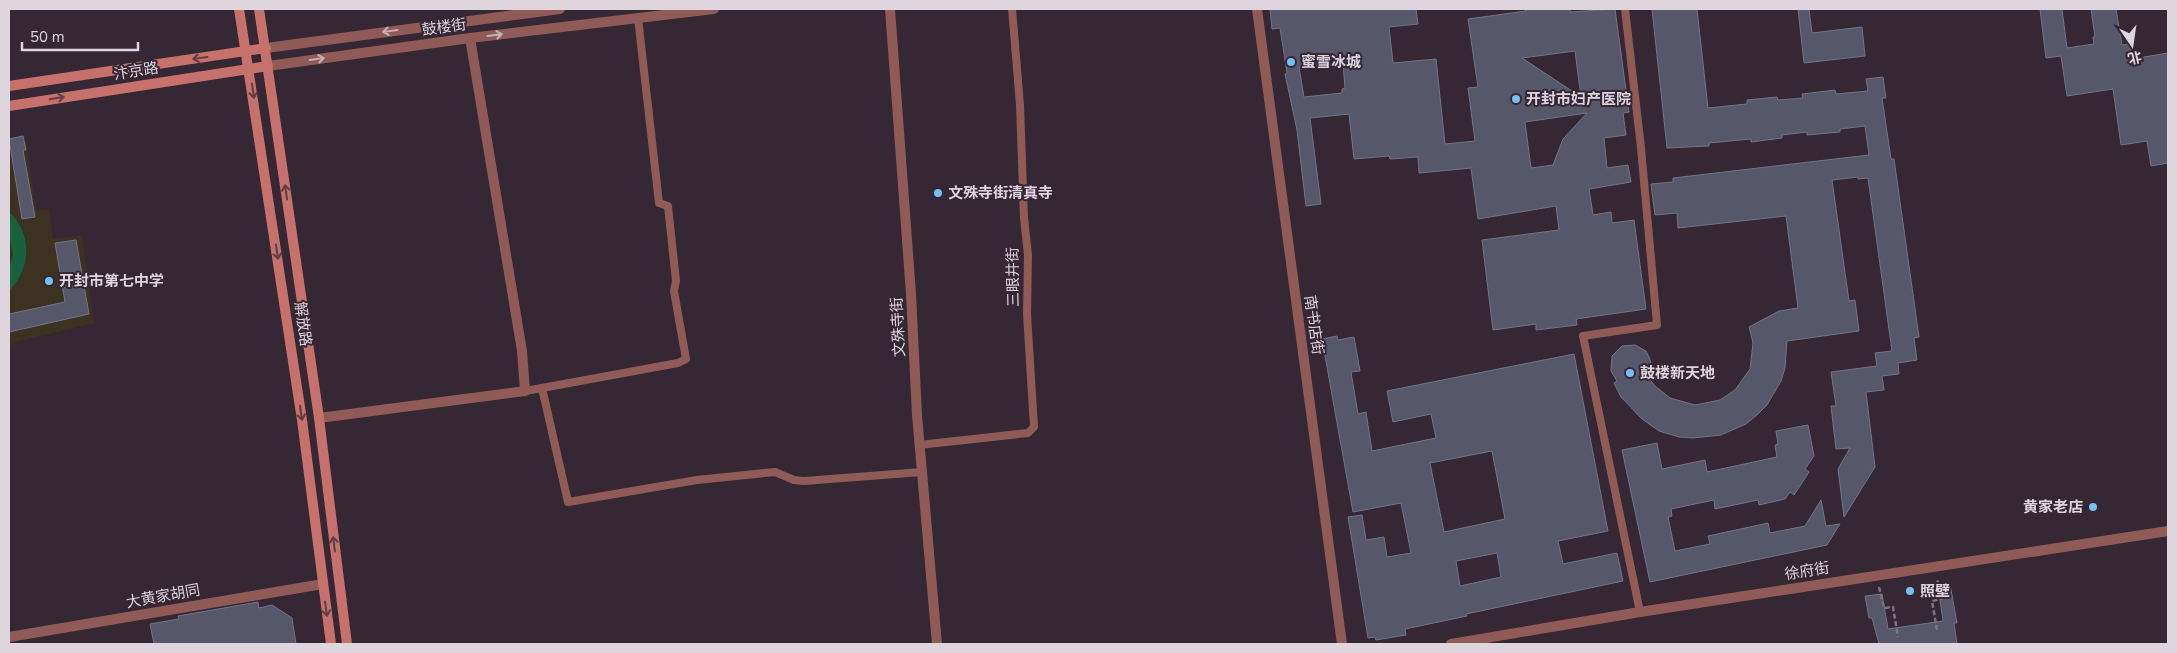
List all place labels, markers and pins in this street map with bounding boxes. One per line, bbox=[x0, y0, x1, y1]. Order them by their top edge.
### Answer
place label: 蜜雪冰城 bbox=[1301, 52, 1361, 72]
marker: 蜜雪冰城 bbox=[1285, 56, 1297, 68]
place label: 开封市妇产医院 bbox=[1526, 89, 1631, 109]
marker: 开封市妇产医院 bbox=[1510, 93, 1522, 105]
place label: 文殊寺街清真寺 bbox=[948, 183, 1053, 203]
marker: 文殊寺街清真寺 bbox=[932, 187, 944, 199]
place label: 开封市第七中学 bbox=[59, 271, 164, 291]
marker: 开封市第七中学 bbox=[43, 275, 55, 287]
place label: 鼓楼新天地 bbox=[1640, 363, 1715, 383]
marker: 鼓楼新天地 bbox=[1624, 367, 1636, 379]
place label: 黄家老店 bbox=[2023, 497, 2083, 517]
marker: 黄家老店 bbox=[2087, 501, 2099, 513]
place label: 照壁 bbox=[1920, 581, 1950, 601]
marker: 照壁 bbox=[1904, 585, 1916, 597]

